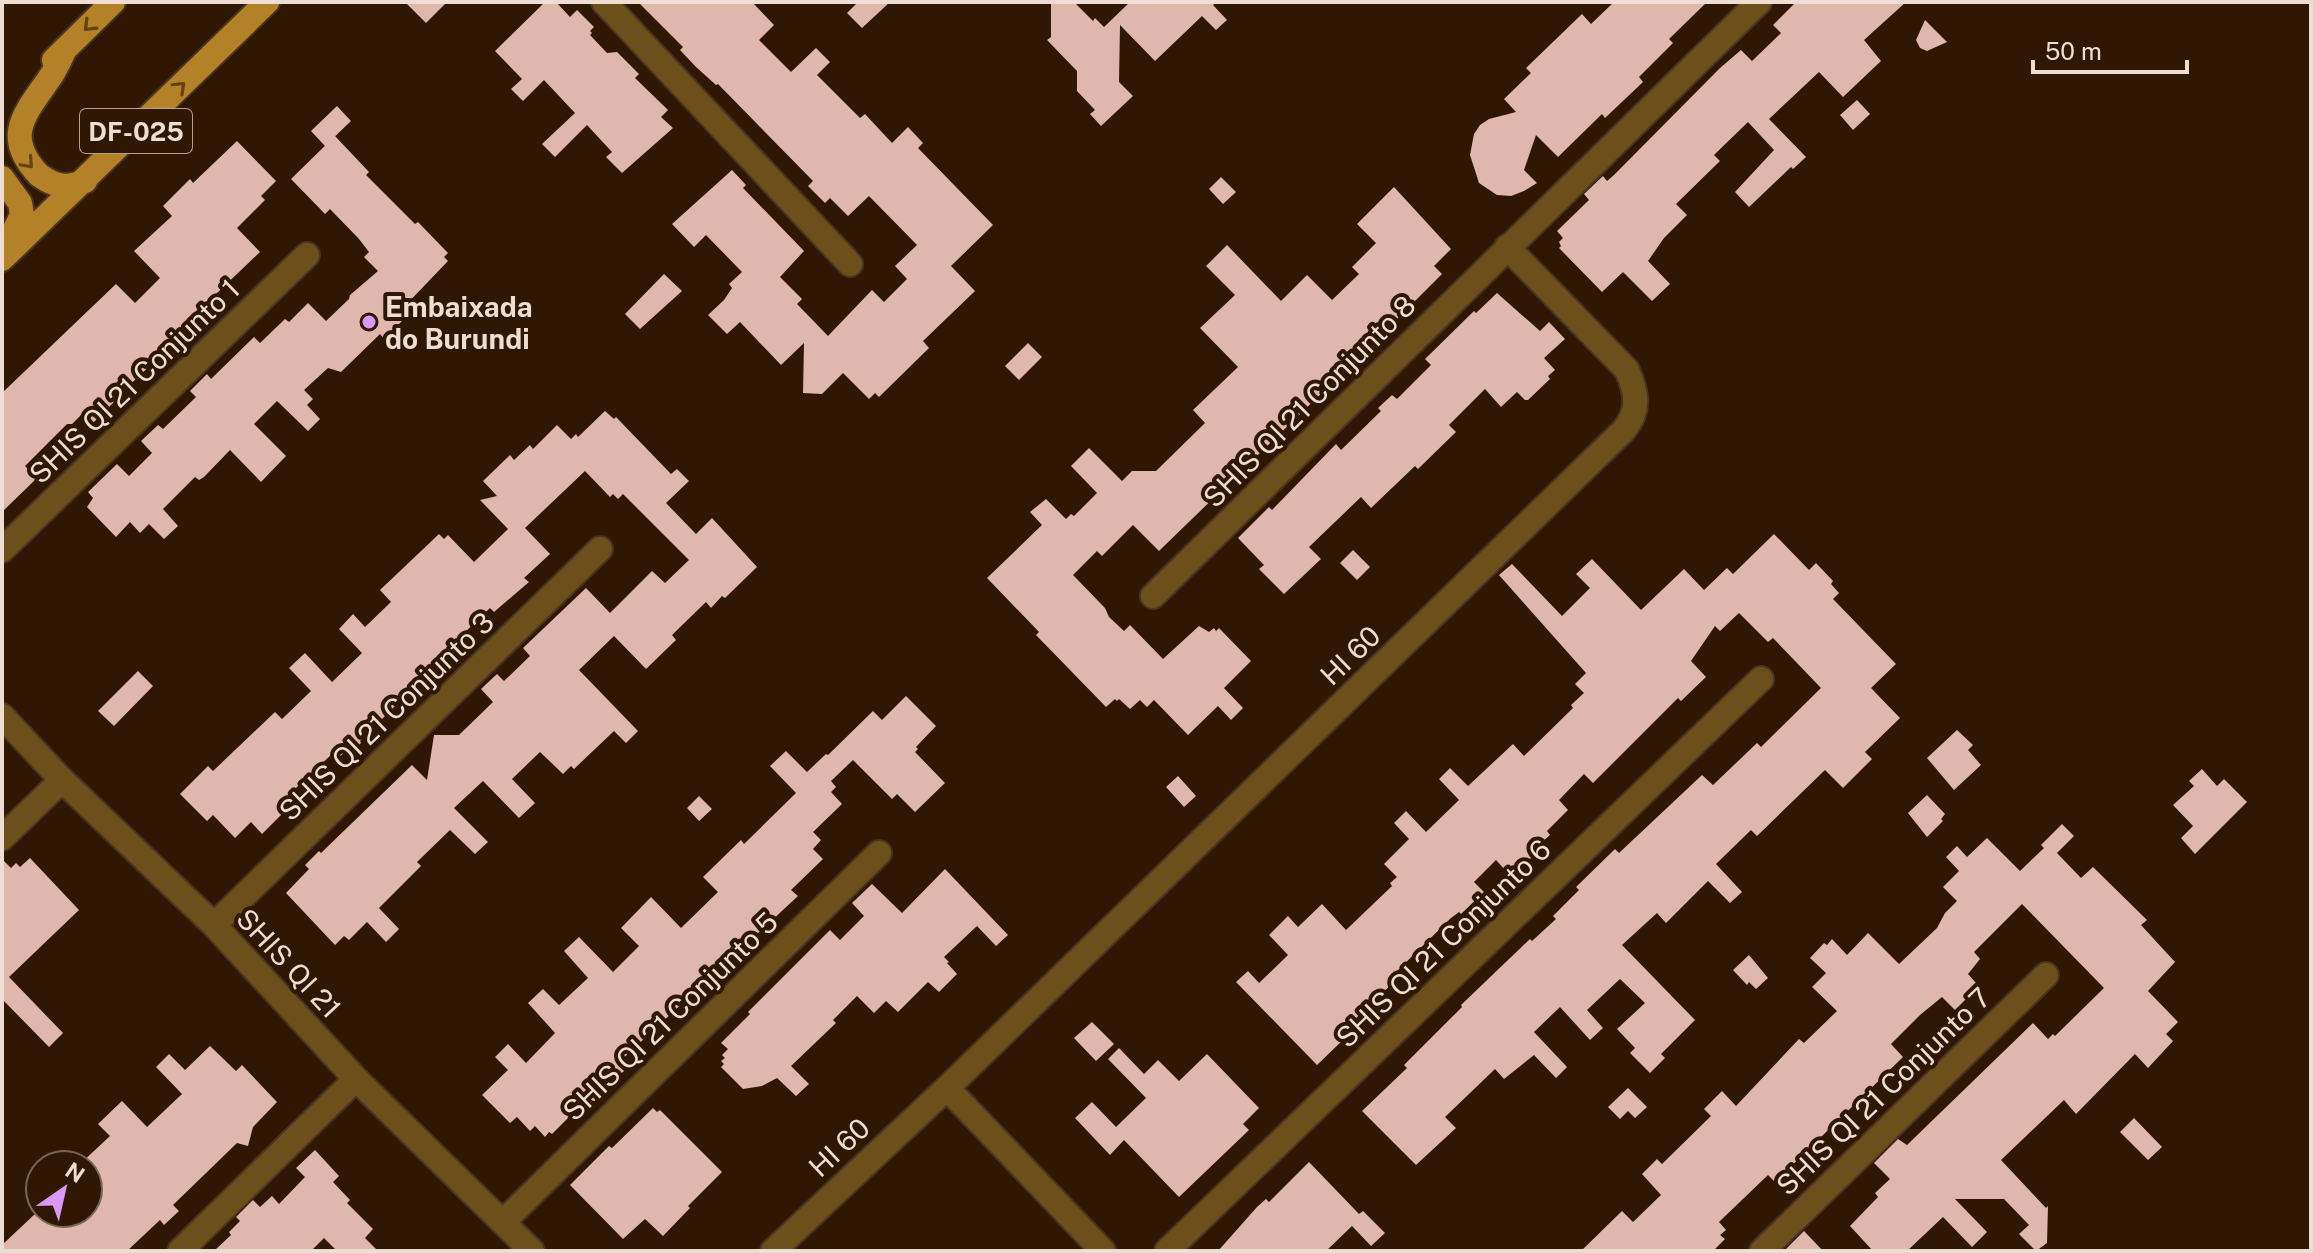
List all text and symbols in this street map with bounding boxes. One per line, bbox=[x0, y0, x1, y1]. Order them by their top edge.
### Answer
one-way arrow bbox=[83, 17, 98, 31]
scale bar bbox=[2033, 24, 2187, 74]
text: 50 m bbox=[2045, 37, 2102, 65]
one-way arrow bbox=[171, 82, 185, 97]
road number: DF-025 bbox=[80, 109, 192, 153]
one-way arrow bbox=[18, 154, 33, 168]
street label: SHIS QI 21 Conjunto 1 bbox=[22, 272, 246, 490]
street label: SHIS QI 21 Conjunto 8 bbox=[1196, 288, 1422, 514]
place label: Embaixada do Burundi bbox=[385, 290, 533, 355]
marker: Embaixada do Burundi bbox=[360, 313, 378, 331]
street label: SHIS QI 21 Conjunto 3 bbox=[272, 605, 500, 827]
street label: HI 60 bbox=[1313, 619, 1387, 691]
street label: SHIS QI 21 Conjunto 6 bbox=[1329, 832, 1557, 1054]
street label: SHIS QI 21 bbox=[230, 902, 348, 1024]
street label: SHIS QI 21 Conjunto 5 bbox=[556, 905, 784, 1127]
street label: SHIS QI 21 Conjunto 7 bbox=[1769, 980, 1997, 1202]
street label: HI 60 bbox=[802, 1111, 876, 1183]
north arrow bbox=[24, 1149, 104, 1229]
text: N bbox=[61, 1157, 90, 1188]

